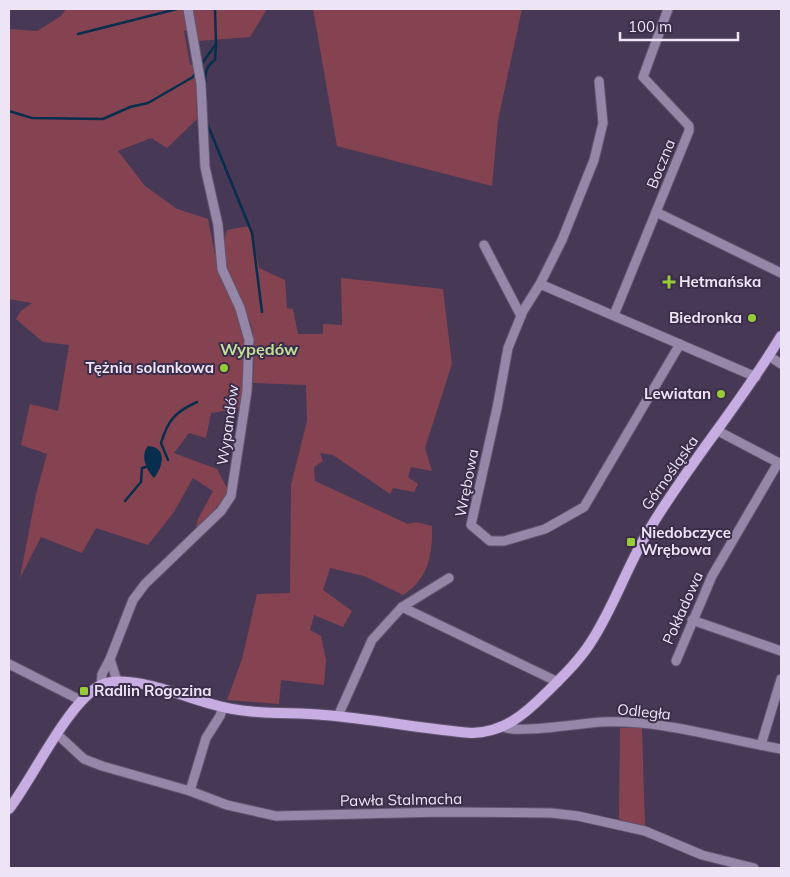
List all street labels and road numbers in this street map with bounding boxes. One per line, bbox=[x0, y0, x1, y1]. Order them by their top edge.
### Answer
street label: Boczna bbox=[642, 136, 679, 191]
street label: Wypandów bbox=[212, 383, 243, 467]
street label: Górnośląska bbox=[637, 432, 702, 514]
street label: Wrębowa bbox=[451, 447, 482, 518]
street label: Pokładowa bbox=[658, 568, 707, 647]
street label: Odległa bbox=[616, 699, 672, 724]
street label: Pawła Stalmacha bbox=[340, 789, 462, 810]

